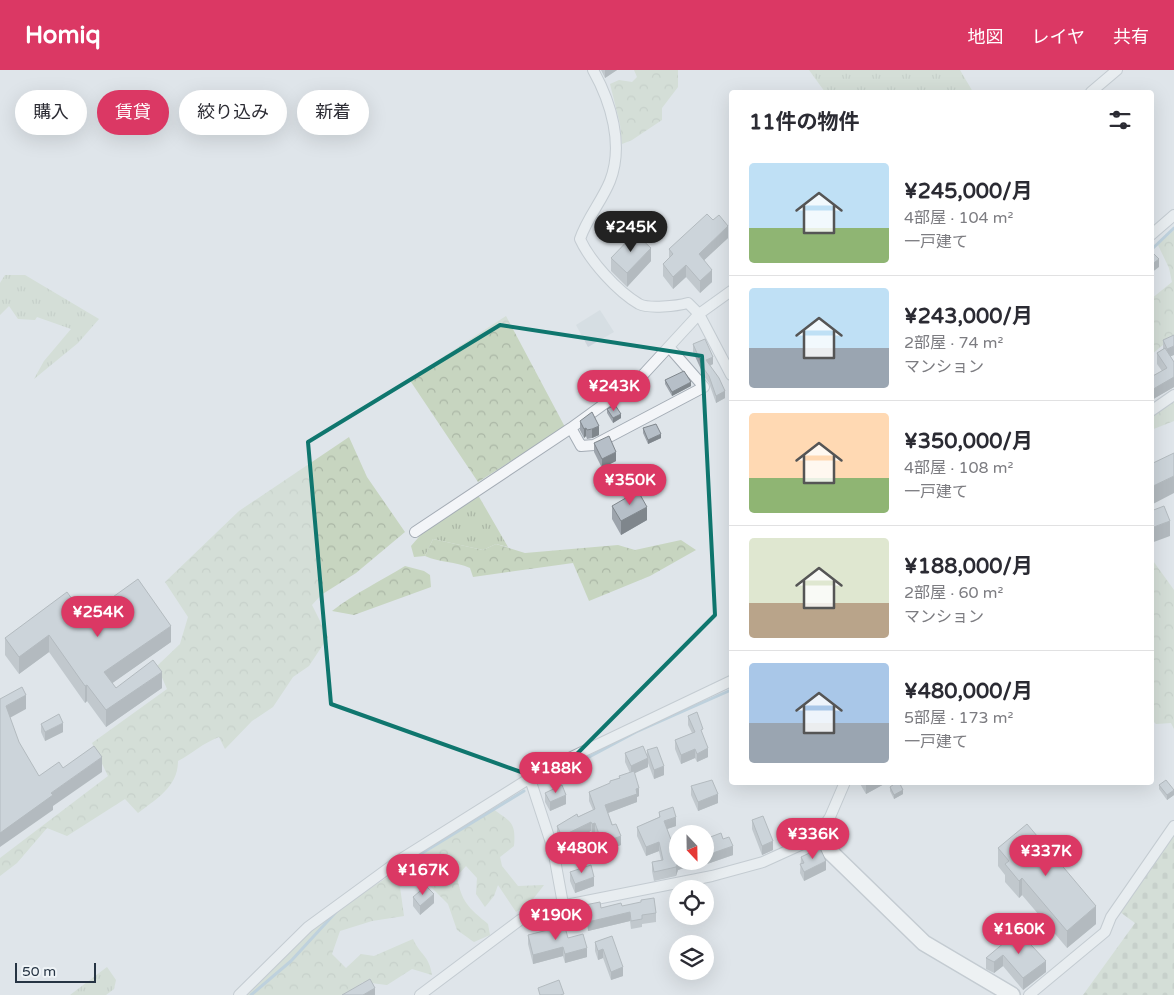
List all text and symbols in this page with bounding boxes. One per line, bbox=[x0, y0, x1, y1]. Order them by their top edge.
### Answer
text: Homiq bbox=[25, 21, 101, 50]
text: 地図 bbox=[968, 26, 1004, 48]
text: レイヤ bbox=[1032, 26, 1085, 48]
text: 共有 bbox=[1113, 26, 1149, 48]
chip: 購入 bbox=[15, 90, 87, 135]
chip: 賃貸 bbox=[97, 90, 169, 135]
chip: 絞り込み bbox=[179, 90, 287, 135]
chip: 新着 bbox=[297, 90, 369, 135]
icon: filters bbox=[1106, 106, 1134, 134]
text: 11件の物件 bbox=[749, 110, 859, 135]
text: ¥245,000/月 bbox=[904, 179, 1033, 204]
icon: home bbox=[789, 183, 849, 243]
text: 4部屋 · 104 m² bbox=[904, 208, 1013, 228]
pin: ¥245K bbox=[596, 210, 666, 253]
text: ¥245K bbox=[605, 217, 657, 237]
text: 一戸建て bbox=[904, 232, 968, 252]
text: ¥243,000/月 bbox=[904, 304, 1033, 329]
icon: home bbox=[789, 308, 849, 368]
text: 2部屋 · 74 m² bbox=[904, 333, 1003, 353]
text: マンション bbox=[904, 357, 984, 377]
pin: ¥243K bbox=[579, 370, 649, 412]
text: ¥243K bbox=[588, 376, 640, 396]
text: ¥350,000/月 bbox=[904, 429, 1033, 454]
icon: home bbox=[789, 433, 849, 493]
text: 4部屋 · 108 m² bbox=[904, 458, 1013, 478]
pin: ¥350K bbox=[595, 464, 665, 506]
text: ¥350K bbox=[604, 470, 656, 490]
text: 一戸建て bbox=[904, 482, 968, 502]
text: ¥188,000/月 bbox=[904, 554, 1033, 579]
icon: home bbox=[789, 558, 849, 618]
text: 2部屋 · 60 m² bbox=[904, 583, 1003, 603]
pin: ¥254K bbox=[63, 596, 133, 638]
text: ¥254K bbox=[72, 602, 124, 622]
text: マンション bbox=[904, 607, 984, 627]
text: ¥480,000/月 bbox=[904, 679, 1033, 704]
icon: home bbox=[789, 683, 849, 743]
text: 5部屋 · 173 m² bbox=[904, 708, 1013, 728]
text: 一戸建て bbox=[904, 732, 968, 752]
pin: ¥188K bbox=[521, 752, 591, 794]
text: ¥188K bbox=[530, 758, 582, 778]
pin: ¥336K bbox=[778, 818, 848, 860]
text: ¥336K bbox=[787, 824, 839, 844]
north arrow bbox=[669, 825, 714, 870]
map controls bbox=[669, 825, 714, 980]
pin: ¥480K bbox=[547, 832, 617, 874]
pin: ¥337K bbox=[1011, 834, 1081, 877]
text: ¥480K bbox=[556, 838, 608, 858]
text: ¥337K bbox=[1020, 841, 1072, 861]
pin: ¥167K bbox=[388, 854, 458, 896]
text: ¥167K bbox=[397, 860, 449, 880]
button: locate bbox=[669, 880, 714, 925]
pin: ¥190K bbox=[521, 898, 591, 941]
text: ¥190K bbox=[530, 905, 582, 925]
pin: ¥160K bbox=[984, 912, 1054, 955]
text: ¥160K bbox=[993, 919, 1045, 939]
button: layers bbox=[669, 935, 714, 980]
scale bar bbox=[15, 960, 96, 983]
text: 50 m bbox=[22, 963, 56, 980]

